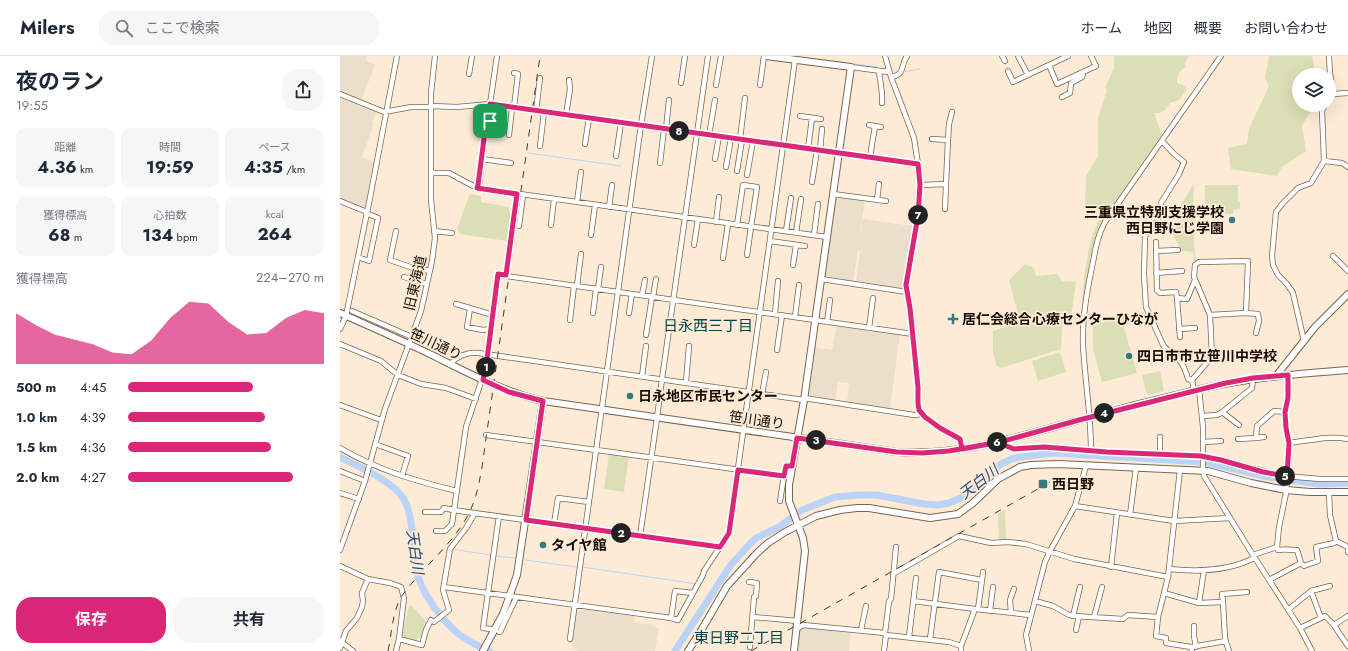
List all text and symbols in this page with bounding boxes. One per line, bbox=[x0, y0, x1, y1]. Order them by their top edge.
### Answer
search box bbox=[99, 10, 379, 46]
text: Milers bbox=[20, 14, 75, 41]
icon: search bbox=[113, 17, 135, 39]
text: ここで検索 bbox=[145, 17, 220, 39]
text: ホーム bbox=[1080, 18, 1122, 38]
text: 地図 bbox=[1144, 18, 1172, 38]
text: 概要 bbox=[1194, 18, 1222, 38]
text: お問い合わせ bbox=[1244, 18, 1328, 38]
text: 夜のラン bbox=[16, 65, 104, 97]
map controls bbox=[1292, 68, 1336, 112]
button: layers bbox=[1292, 68, 1336, 112]
button: share bbox=[282, 69, 324, 111]
text: 19:55 bbox=[16, 96, 48, 115]
pin bbox=[473, 104, 507, 138]
icon: arrive bbox=[479, 110, 501, 132]
pin: 8 bbox=[669, 121, 689, 141]
text: 8 bbox=[676, 123, 682, 139]
text: 距離 bbox=[54, 139, 76, 155]
text: 時間 bbox=[159, 139, 181, 155]
text: ペース bbox=[258, 139, 291, 155]
text: 4.36 bbox=[37, 155, 77, 179]
text: 19:59 bbox=[146, 155, 194, 179]
text: 4:35 bbox=[244, 155, 283, 179]
text: km bbox=[77, 161, 93, 177]
text: /km bbox=[283, 161, 305, 177]
place label: 三重県立特別支援学校 西日野にじ学園 bbox=[1084, 202, 1224, 238]
pin: 7 bbox=[908, 205, 928, 225]
text: kcal bbox=[266, 206, 284, 222]
text: 獲得標高 bbox=[43, 207, 87, 223]
text: 心拍数 bbox=[153, 207, 186, 223]
text: 7 bbox=[915, 207, 921, 223]
marker: 三重県立特別支援学校 西日野にじ学園 bbox=[1227, 215, 1237, 225]
text: 264 bbox=[257, 222, 292, 246]
text: 68 bbox=[48, 223, 70, 247]
text: 134 bbox=[142, 223, 173, 247]
text: m bbox=[70, 229, 82, 245]
text: bpm bbox=[173, 229, 198, 245]
street label: 旧東海道 bbox=[399, 253, 431, 313]
text: 224–270 m bbox=[256, 268, 324, 287]
text: 獲得標高 bbox=[16, 269, 68, 288]
place label: 居仁会総合心療センターひなが bbox=[962, 309, 1158, 329]
marker: 居仁会総合心療センターひなが bbox=[947, 313, 959, 325]
district label: 日永西三丁目 bbox=[663, 315, 753, 337]
street label: 笹川通り bbox=[406, 323, 466, 365]
place label: 四日市市立笹川中学校 bbox=[1137, 346, 1277, 366]
marker: 四日市市立笹川中学校 bbox=[1124, 351, 1134, 361]
pin: 1 bbox=[476, 357, 496, 377]
text: 1 bbox=[483, 359, 489, 375]
text: 500 m bbox=[16, 378, 56, 397]
text: 4:45 bbox=[80, 378, 106, 397]
place label: 日永地区市民センター bbox=[638, 386, 778, 406]
marker: 日永地区市民センター bbox=[625, 391, 635, 401]
pin: 4 bbox=[1094, 403, 1114, 423]
text: 4 bbox=[1100, 405, 1108, 421]
street label: 笹川通り bbox=[728, 406, 786, 434]
text: 1.0 km bbox=[16, 408, 57, 427]
text: 4:39 bbox=[80, 408, 106, 427]
pin: 3 bbox=[806, 430, 826, 450]
text: 3 bbox=[813, 432, 819, 448]
pin: 6 bbox=[987, 432, 1007, 452]
text: 6 bbox=[993, 434, 1001, 450]
text: 1.5 km bbox=[16, 438, 57, 457]
text: 4:36 bbox=[80, 438, 106, 457]
water label: 天白川 bbox=[954, 458, 1005, 505]
pin: 5 bbox=[1275, 466, 1295, 486]
text: 2.0 km bbox=[16, 468, 59, 487]
text: 4:27 bbox=[80, 468, 106, 487]
text: 5 bbox=[1281, 468, 1289, 484]
place label: 西日野 bbox=[1052, 474, 1094, 494]
marker: 西日野 bbox=[1037, 478, 1049, 490]
pin: 2 bbox=[611, 523, 631, 543]
text: 2 bbox=[617, 525, 625, 541]
water label: 天白川 bbox=[401, 528, 429, 578]
place label: タイヤ館 bbox=[551, 535, 607, 555]
marker: タイヤ館 bbox=[538, 540, 548, 550]
button: 保存 bbox=[16, 597, 166, 643]
button: 共有 bbox=[174, 597, 324, 643]
district label: 東日野二丁目 bbox=[694, 627, 784, 649]

